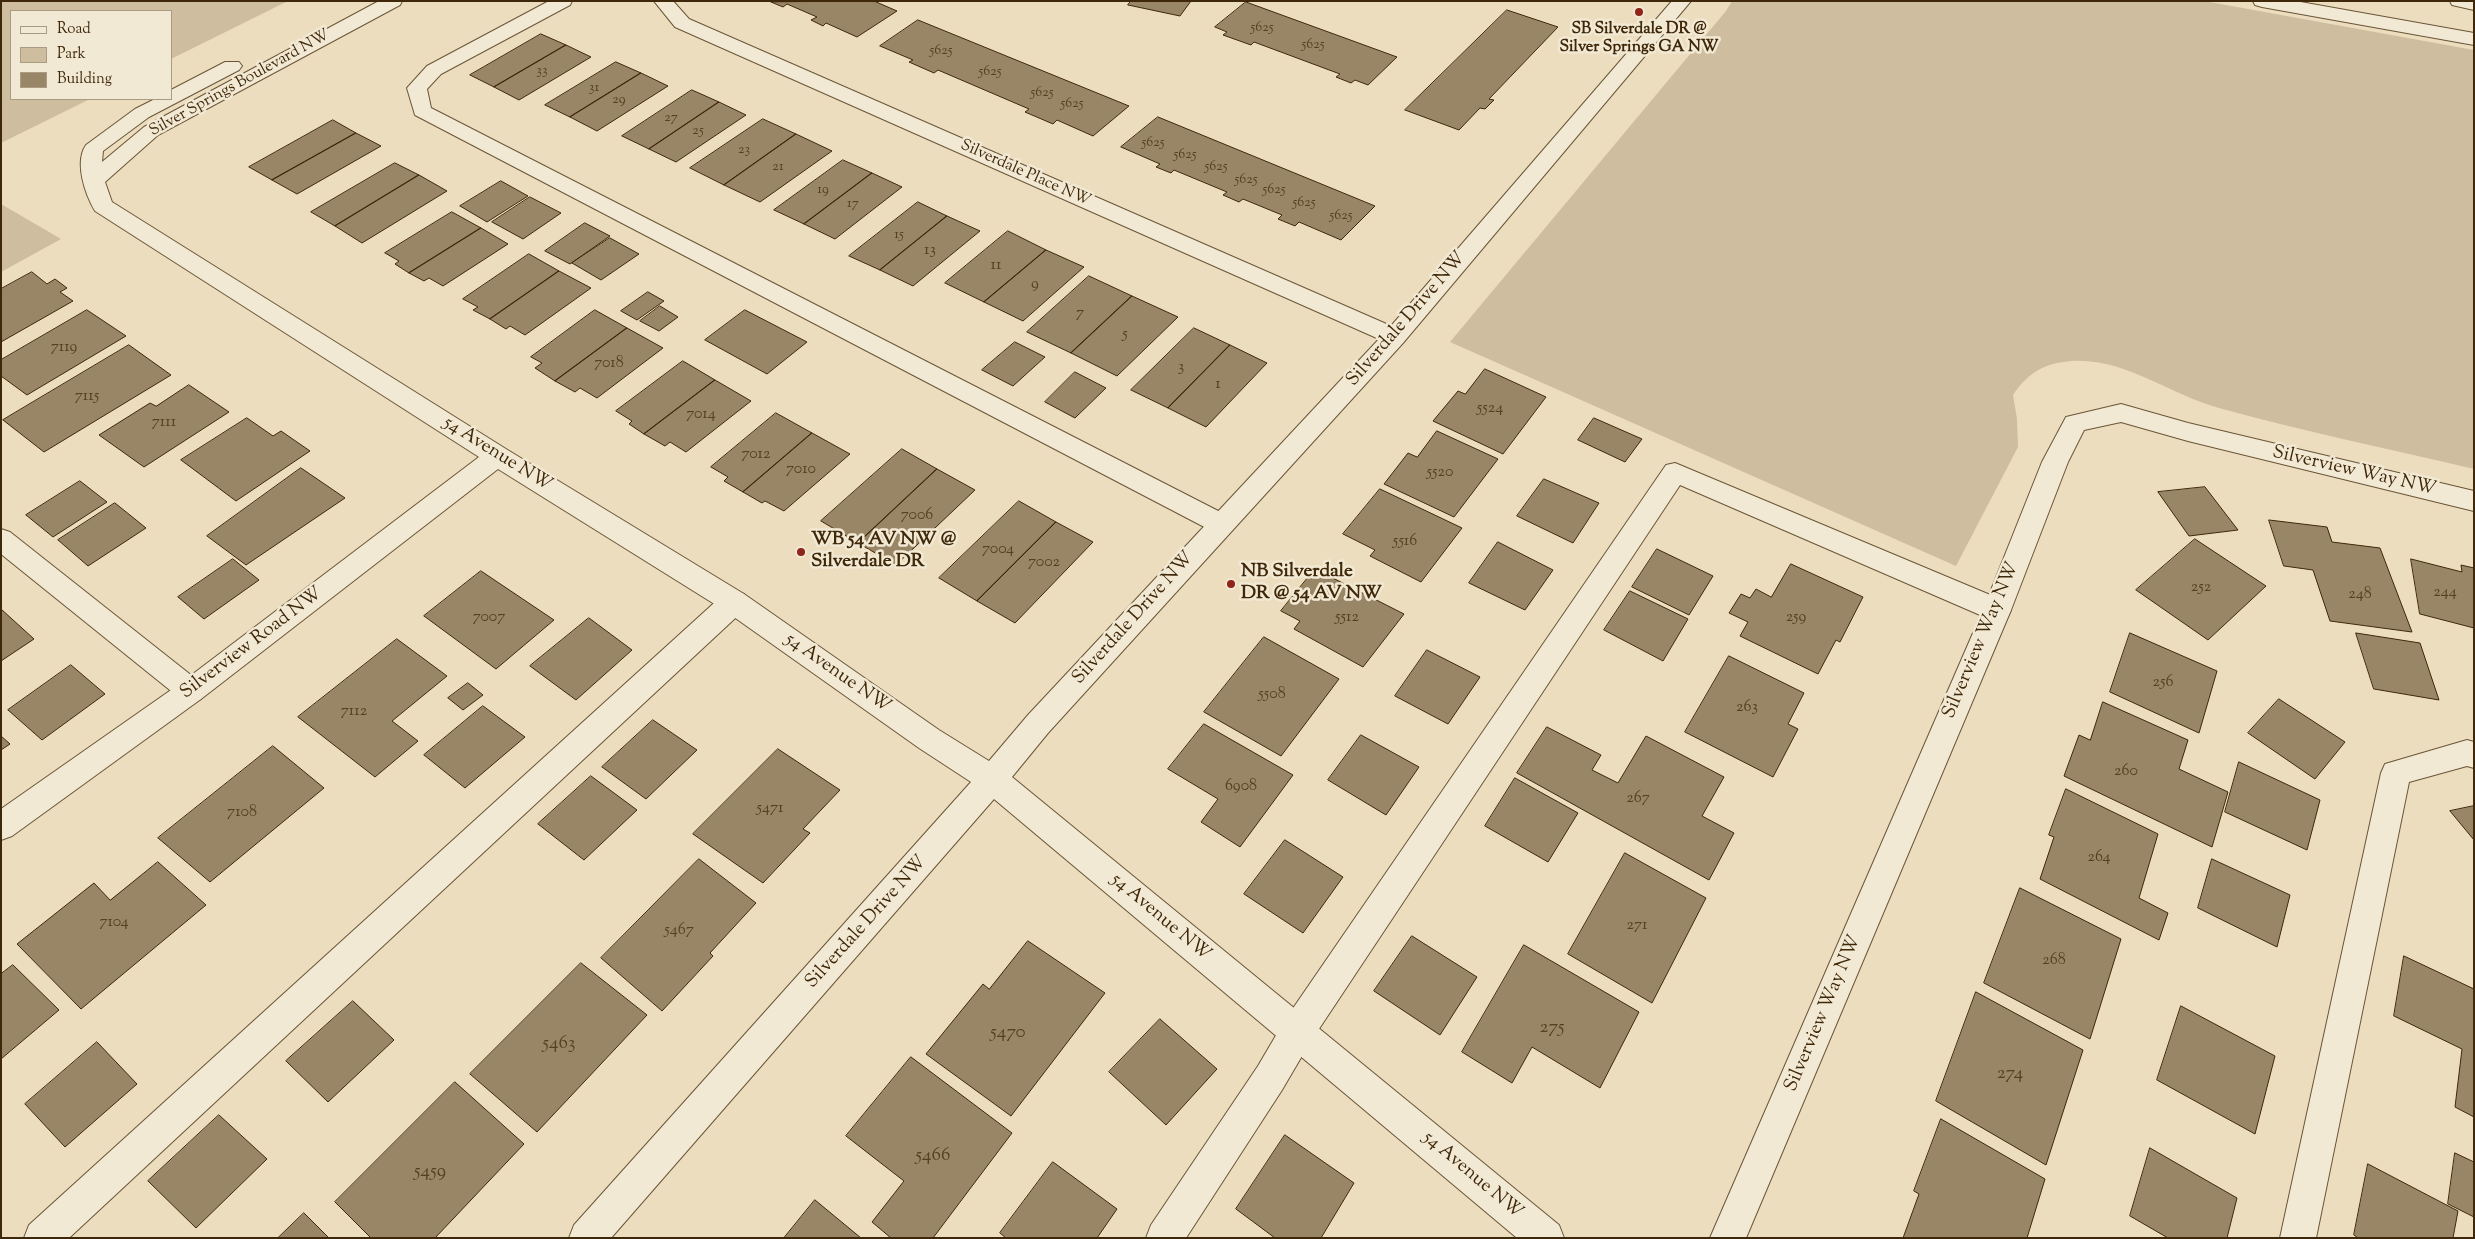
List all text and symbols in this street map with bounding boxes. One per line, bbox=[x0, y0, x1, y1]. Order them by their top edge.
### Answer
marker: SB Silverdale DR @ Silver Springs GA NW bbox=[1633, 6, 1645, 18]
legend bbox=[10, 10, 172, 100]
text: Road bbox=[57, 19, 91, 40]
place label: SB Silverdale DR @ Silver Springs GA NW bbox=[1560, 20, 1718, 58]
house number: 5625 bbox=[1251, 21, 1273, 37]
street label: Silver Springs Boulevard NW bbox=[147, 26, 333, 142]
house number: 5625 bbox=[1302, 38, 1324, 54]
text: Park bbox=[57, 44, 86, 65]
house number: 5625 bbox=[930, 44, 952, 60]
house number: 33 bbox=[536, 64, 548, 80]
house number: 5625 bbox=[979, 65, 1001, 81]
text: Building bbox=[57, 69, 112, 90]
house number: 31 bbox=[589, 81, 599, 97]
house number: 5625 bbox=[1031, 86, 1053, 102]
house number: 29 bbox=[612, 93, 626, 109]
house number: 5625 bbox=[1061, 97, 1083, 113]
house number: 27 bbox=[664, 111, 678, 127]
house number: 25 bbox=[692, 124, 704, 140]
house number: 5625 bbox=[1142, 136, 1164, 152]
street label: Silverdale Place NW bbox=[957, 137, 1093, 211]
house number: 23 bbox=[738, 143, 750, 159]
house number: 5625 bbox=[1174, 148, 1196, 164]
house number: 21 bbox=[772, 160, 784, 176]
house number: 5625 bbox=[1205, 160, 1227, 176]
house number: 5625 bbox=[1235, 173, 1257, 189]
house number: 19 bbox=[817, 183, 829, 199]
house number: 5625 bbox=[1263, 183, 1285, 199]
house number: 5625 bbox=[1293, 196, 1315, 212]
house number: 17 bbox=[847, 197, 859, 213]
house number: 5625 bbox=[1330, 209, 1352, 225]
house number: 15 bbox=[894, 228, 904, 244]
house number: 13 bbox=[924, 241, 936, 261]
street label: Silverdale Drive NW bbox=[1342, 248, 1472, 392]
house number: 11 bbox=[991, 256, 1001, 276]
house number: 9 bbox=[1031, 275, 1039, 295]
house number: 7 bbox=[1076, 304, 1084, 324]
house number: 5 bbox=[1122, 325, 1128, 345]
house number: 7119 bbox=[51, 338, 77, 358]
house number: 7018 bbox=[594, 354, 624, 374]
house number: 3 bbox=[1178, 358, 1184, 378]
house number: 1 bbox=[1215, 375, 1221, 395]
house number: 7115 bbox=[75, 387, 99, 407]
house number: 5524 bbox=[1477, 399, 1503, 419]
house number: 7014 bbox=[686, 405, 716, 425]
house number: 7111 bbox=[152, 413, 176, 433]
street label: 54 Avenue NW bbox=[438, 413, 556, 497]
street label: Silverview Way NW bbox=[2270, 442, 2438, 502]
house number: 7012 bbox=[742, 445, 770, 465]
house number: 7010 bbox=[786, 460, 816, 480]
house number: 5520 bbox=[1426, 463, 1454, 483]
house number: 7006 bbox=[901, 506, 933, 526]
place label: WB 54 AV NW @ Silverdale DR bbox=[811, 530, 956, 574]
house number: 5516 bbox=[1393, 532, 1417, 552]
house number: 7004 bbox=[982, 540, 1014, 560]
marker: WB 54 AV NW @ Silverdale DR bbox=[795, 546, 807, 558]
street label: Silverdale Drive NW bbox=[1068, 548, 1200, 690]
house number: 7002 bbox=[1028, 553, 1060, 573]
street label: Silverview Way NW bbox=[1939, 559, 2025, 723]
place label: NB Silverdale DR @ 54 AV NW bbox=[1241, 562, 1382, 606]
marker: NB Silverdale DR @ 54 AV NW bbox=[1225, 578, 1237, 590]
house number: 252 bbox=[2191, 578, 2211, 598]
street label: Silverview Road NW bbox=[176, 583, 328, 705]
house number: 244 bbox=[2433, 583, 2457, 603]
house number: 248 bbox=[2348, 585, 2372, 605]
house number: 7007 bbox=[473, 608, 505, 628]
house number: 5512 bbox=[1335, 608, 1359, 628]
house number: 259 bbox=[1786, 608, 1806, 628]
street label: 54 Avenue NW bbox=[780, 629, 894, 719]
house number: 256 bbox=[2153, 673, 2173, 693]
house number: 5508 bbox=[1258, 685, 1286, 705]
house number: 263 bbox=[1736, 698, 1758, 718]
house number: 7112 bbox=[341, 702, 367, 722]
house number: 260 bbox=[2114, 762, 2138, 782]
house number: 6908 bbox=[1225, 777, 1257, 797]
house number: 267 bbox=[1626, 789, 1650, 809]
house number: 5471 bbox=[757, 799, 783, 819]
house number: 7108 bbox=[227, 803, 257, 823]
house number: 264 bbox=[2087, 848, 2111, 868]
street label: Silverdale Drive NW bbox=[801, 852, 933, 994]
street label: 54 Avenue NW bbox=[1105, 869, 1215, 967]
house number: 7104 bbox=[99, 913, 129, 933]
house number: 271 bbox=[1627, 916, 1647, 936]
house number: 5467 bbox=[664, 921, 694, 941]
street label: Silverview Way NW bbox=[1781, 932, 1867, 1096]
house number: 268 bbox=[2042, 951, 2066, 971]
house number: 275 bbox=[1540, 1018, 1564, 1040]
house number: 5470 bbox=[990, 1023, 1026, 1045]
house number: 5463 bbox=[542, 1034, 576, 1056]
house number: 274 bbox=[1997, 1064, 2023, 1086]
street label: 54 Avenue NW bbox=[1417, 1127, 1527, 1225]
house number: 5466 bbox=[916, 1146, 950, 1168]
house number: 5459 bbox=[414, 1162, 446, 1184]

